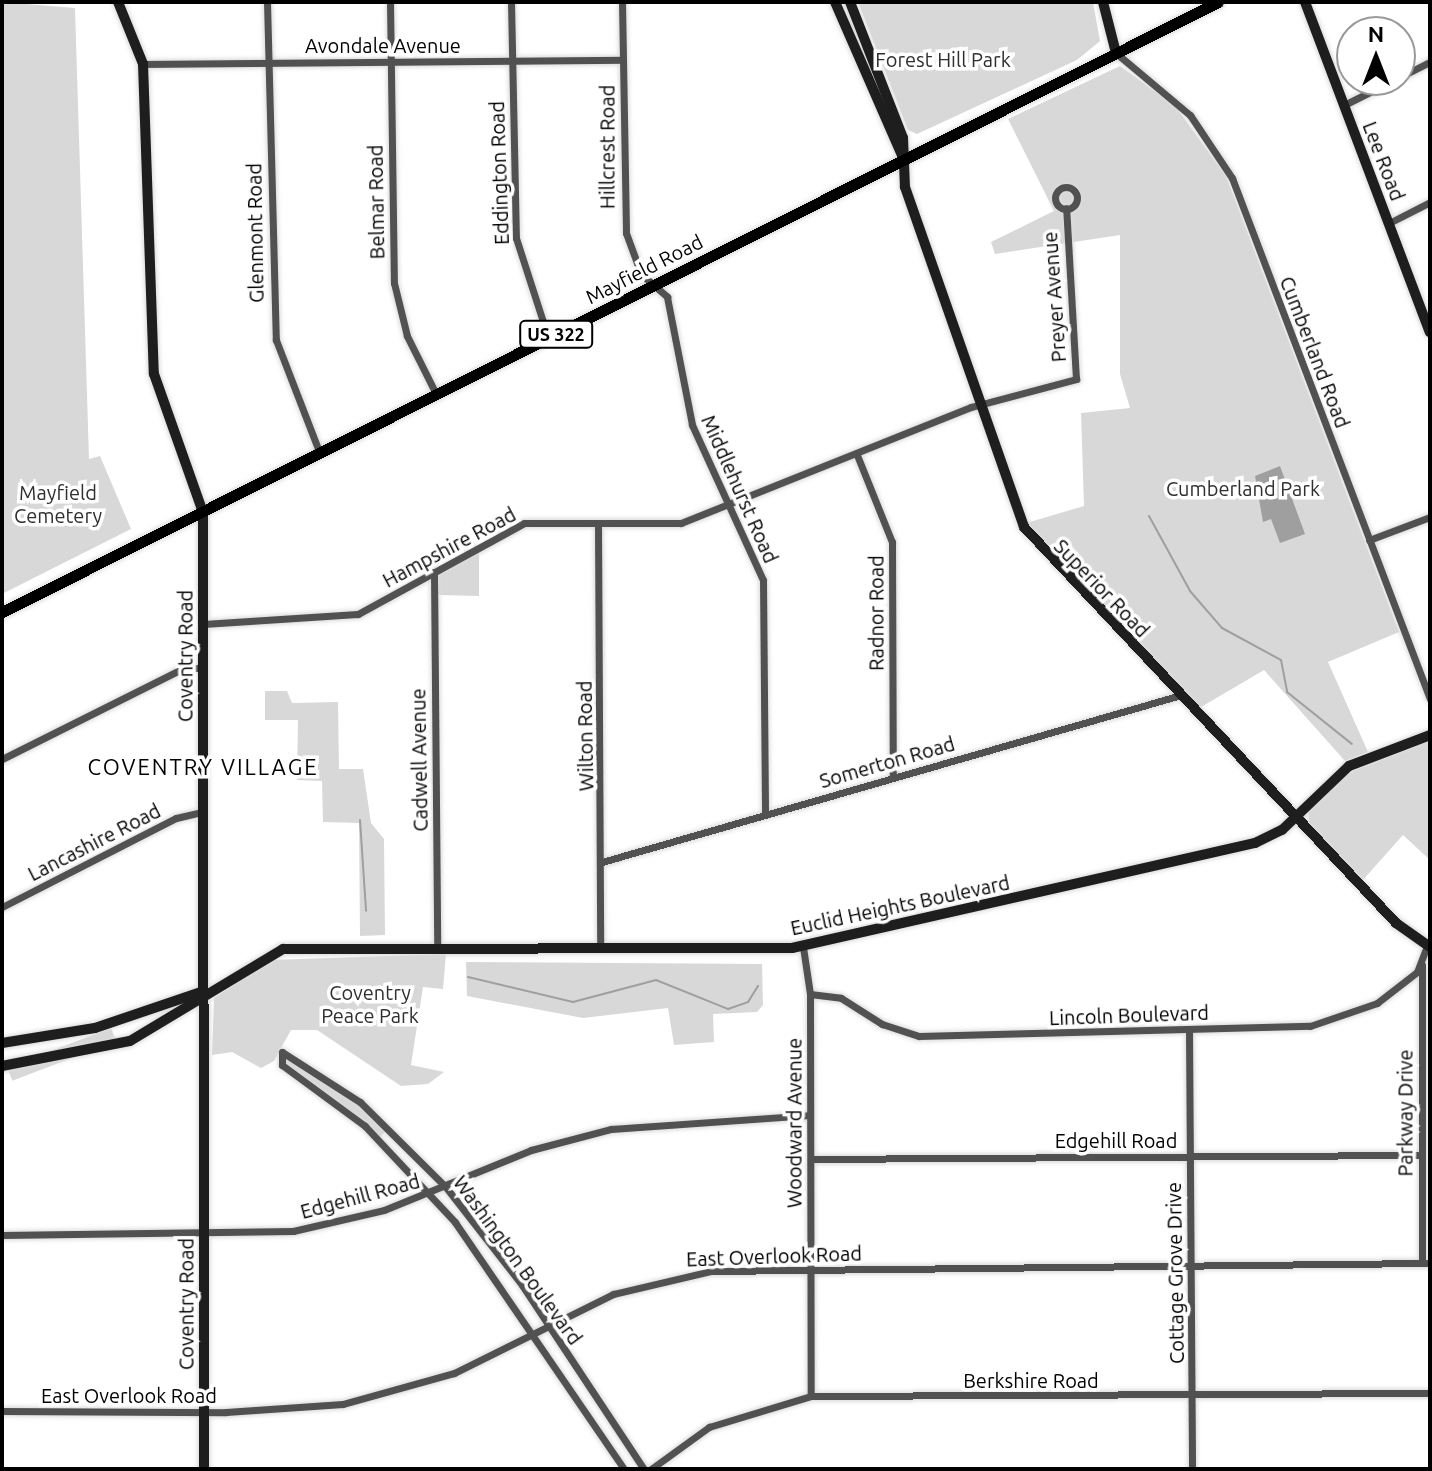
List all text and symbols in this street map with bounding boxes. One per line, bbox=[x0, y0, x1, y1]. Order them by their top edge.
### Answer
north arrow bbox=[1336, 16, 1416, 96]
text: N bbox=[1368, 21, 1384, 46]
street label: Avondale Avenue bbox=[305, 33, 461, 57]
park label: Forest Hill Park bbox=[875, 47, 1011, 71]
street label: Hillcrest Road bbox=[595, 85, 619, 209]
street label: Eddington Road bbox=[484, 101, 514, 245]
street label: Lee Road bbox=[1358, 118, 1410, 204]
street label: Belmar Road bbox=[363, 144, 389, 260]
street label: Glenmont Road bbox=[242, 163, 268, 303]
street label: Mayfield Road bbox=[581, 229, 707, 309]
street label: Preyer Avenue bbox=[1037, 231, 1071, 363]
street label: Cumberland Road bbox=[1275, 273, 1355, 431]
road number: US 322 bbox=[518, 320, 594, 348]
street label: Middlehurst Road bbox=[697, 411, 783, 567]
park label: Cumberland Park bbox=[1166, 476, 1320, 500]
park label: Mayfield Cemetery bbox=[14, 481, 102, 528]
street label: Hampshire Road bbox=[378, 502, 520, 592]
street label: Superior Road bbox=[1049, 534, 1155, 642]
street label: Radnor Road bbox=[864, 555, 888, 671]
street label: Coventry Road bbox=[173, 590, 197, 722]
street label: Wilton Road bbox=[572, 680, 598, 792]
street label: Cadwell Avenue bbox=[406, 688, 432, 832]
street label: Somerton Road bbox=[817, 731, 957, 793]
district label: COVENTRY VILLAGE bbox=[87, 754, 319, 780]
street label: Lancashire Road bbox=[24, 798, 164, 886]
street label: Euclid Heights Boulevard bbox=[788, 870, 1012, 940]
park label: Coventry Peace Park bbox=[321, 980, 419, 1027]
street label: Lincoln Boulevard bbox=[1049, 1000, 1209, 1030]
street label: Woodward Avenue bbox=[782, 1038, 806, 1208]
street label: Parkway Drive bbox=[1393, 1049, 1417, 1177]
street label: Edgehill Road bbox=[1055, 1128, 1177, 1152]
street label: Edgehill Road bbox=[298, 1169, 422, 1223]
street label: Washington Boulevard bbox=[449, 1171, 587, 1349]
street label: Cottage Grove Drive bbox=[1161, 1182, 1189, 1364]
street label: Coventry Road bbox=[174, 1238, 198, 1370]
street label: East Overlook Road bbox=[686, 1241, 862, 1271]
street label: Berkshire Road bbox=[963, 1368, 1099, 1392]
street label: East Overlook Road bbox=[41, 1383, 217, 1407]

